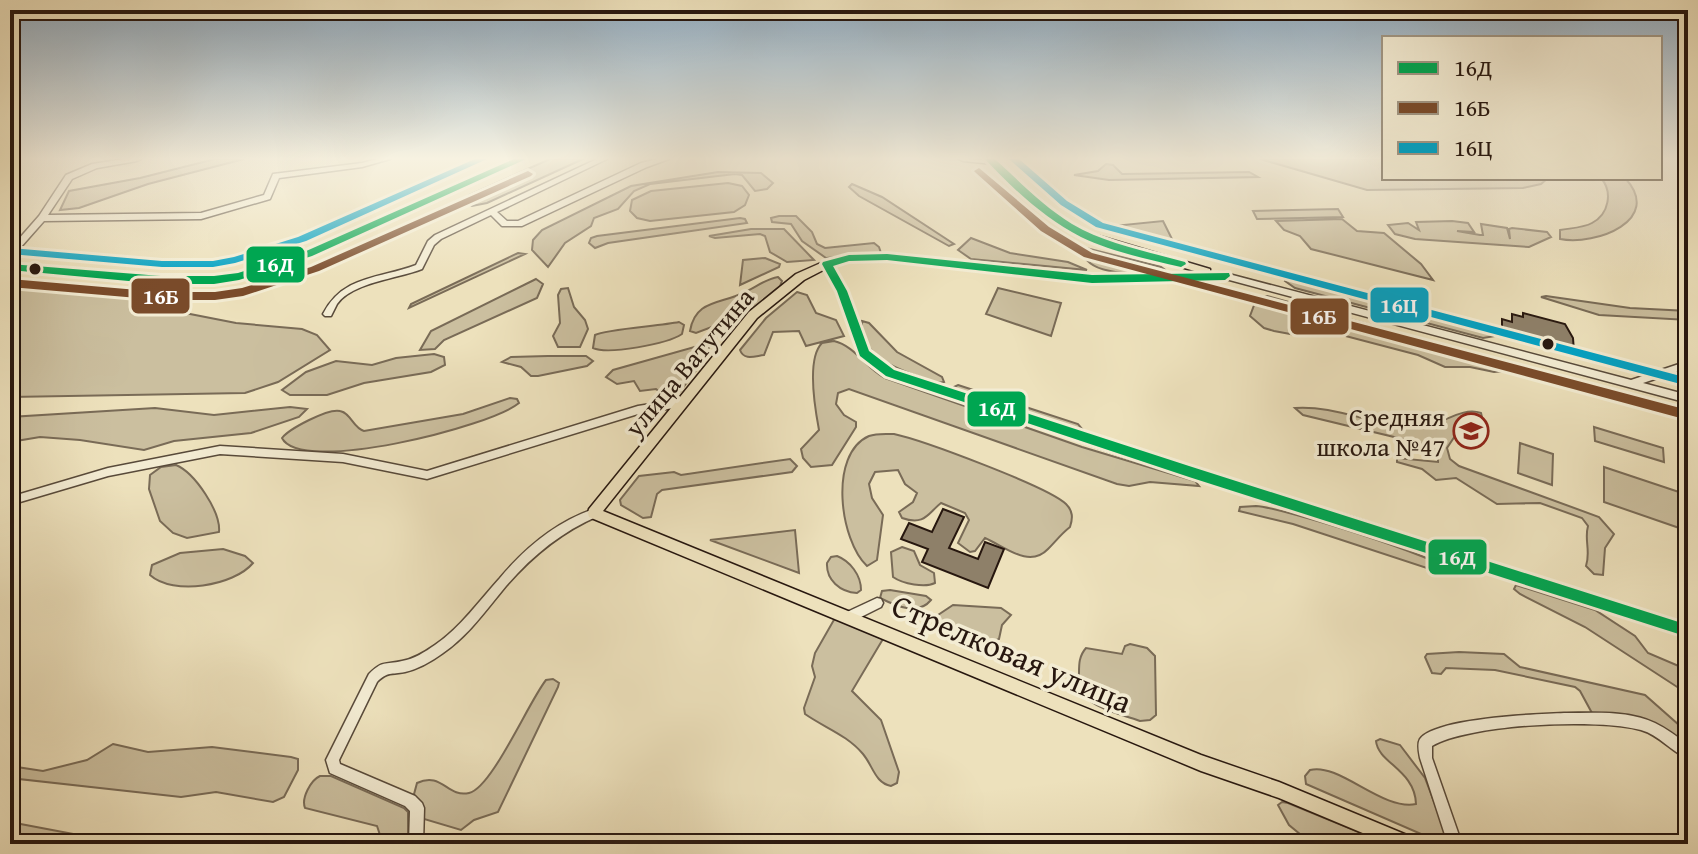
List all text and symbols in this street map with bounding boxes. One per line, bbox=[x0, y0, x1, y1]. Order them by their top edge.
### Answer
legend bbox=[1382, 36, 1662, 180]
text: 16Д bbox=[1454, 50, 1492, 85]
text: 16Б bbox=[1454, 90, 1491, 125]
text: 16Ц bbox=[1454, 130, 1493, 165]
line badge: 16Д bbox=[245, 245, 306, 284]
text: 16Д bbox=[256, 248, 294, 280]
unlabelled marker bbox=[27, 261, 43, 277]
line badge: 16Б bbox=[130, 277, 191, 315]
street label: улица Ватутина bbox=[614, 278, 764, 446]
text: 16Б bbox=[143, 280, 179, 312]
line badge: 16Ц bbox=[1369, 286, 1430, 324]
text: 16Ц bbox=[1380, 289, 1418, 321]
line badge: 16Б bbox=[1289, 297, 1350, 336]
text: 16Б bbox=[1301, 300, 1337, 332]
unlabelled marker bbox=[1540, 336, 1556, 352]
line badge: 16Д bbox=[966, 390, 1027, 428]
text: 16Д bbox=[978, 392, 1016, 424]
place label: Средняя школа №47 bbox=[1316, 397, 1445, 466]
school or university icon: Средняя школа №47 bbox=[1452, 412, 1490, 450]
line badge: 16Д bbox=[1427, 538, 1488, 576]
text: 16Д bbox=[1438, 541, 1476, 573]
street label: Стрелковая улица bbox=[885, 581, 1140, 725]

